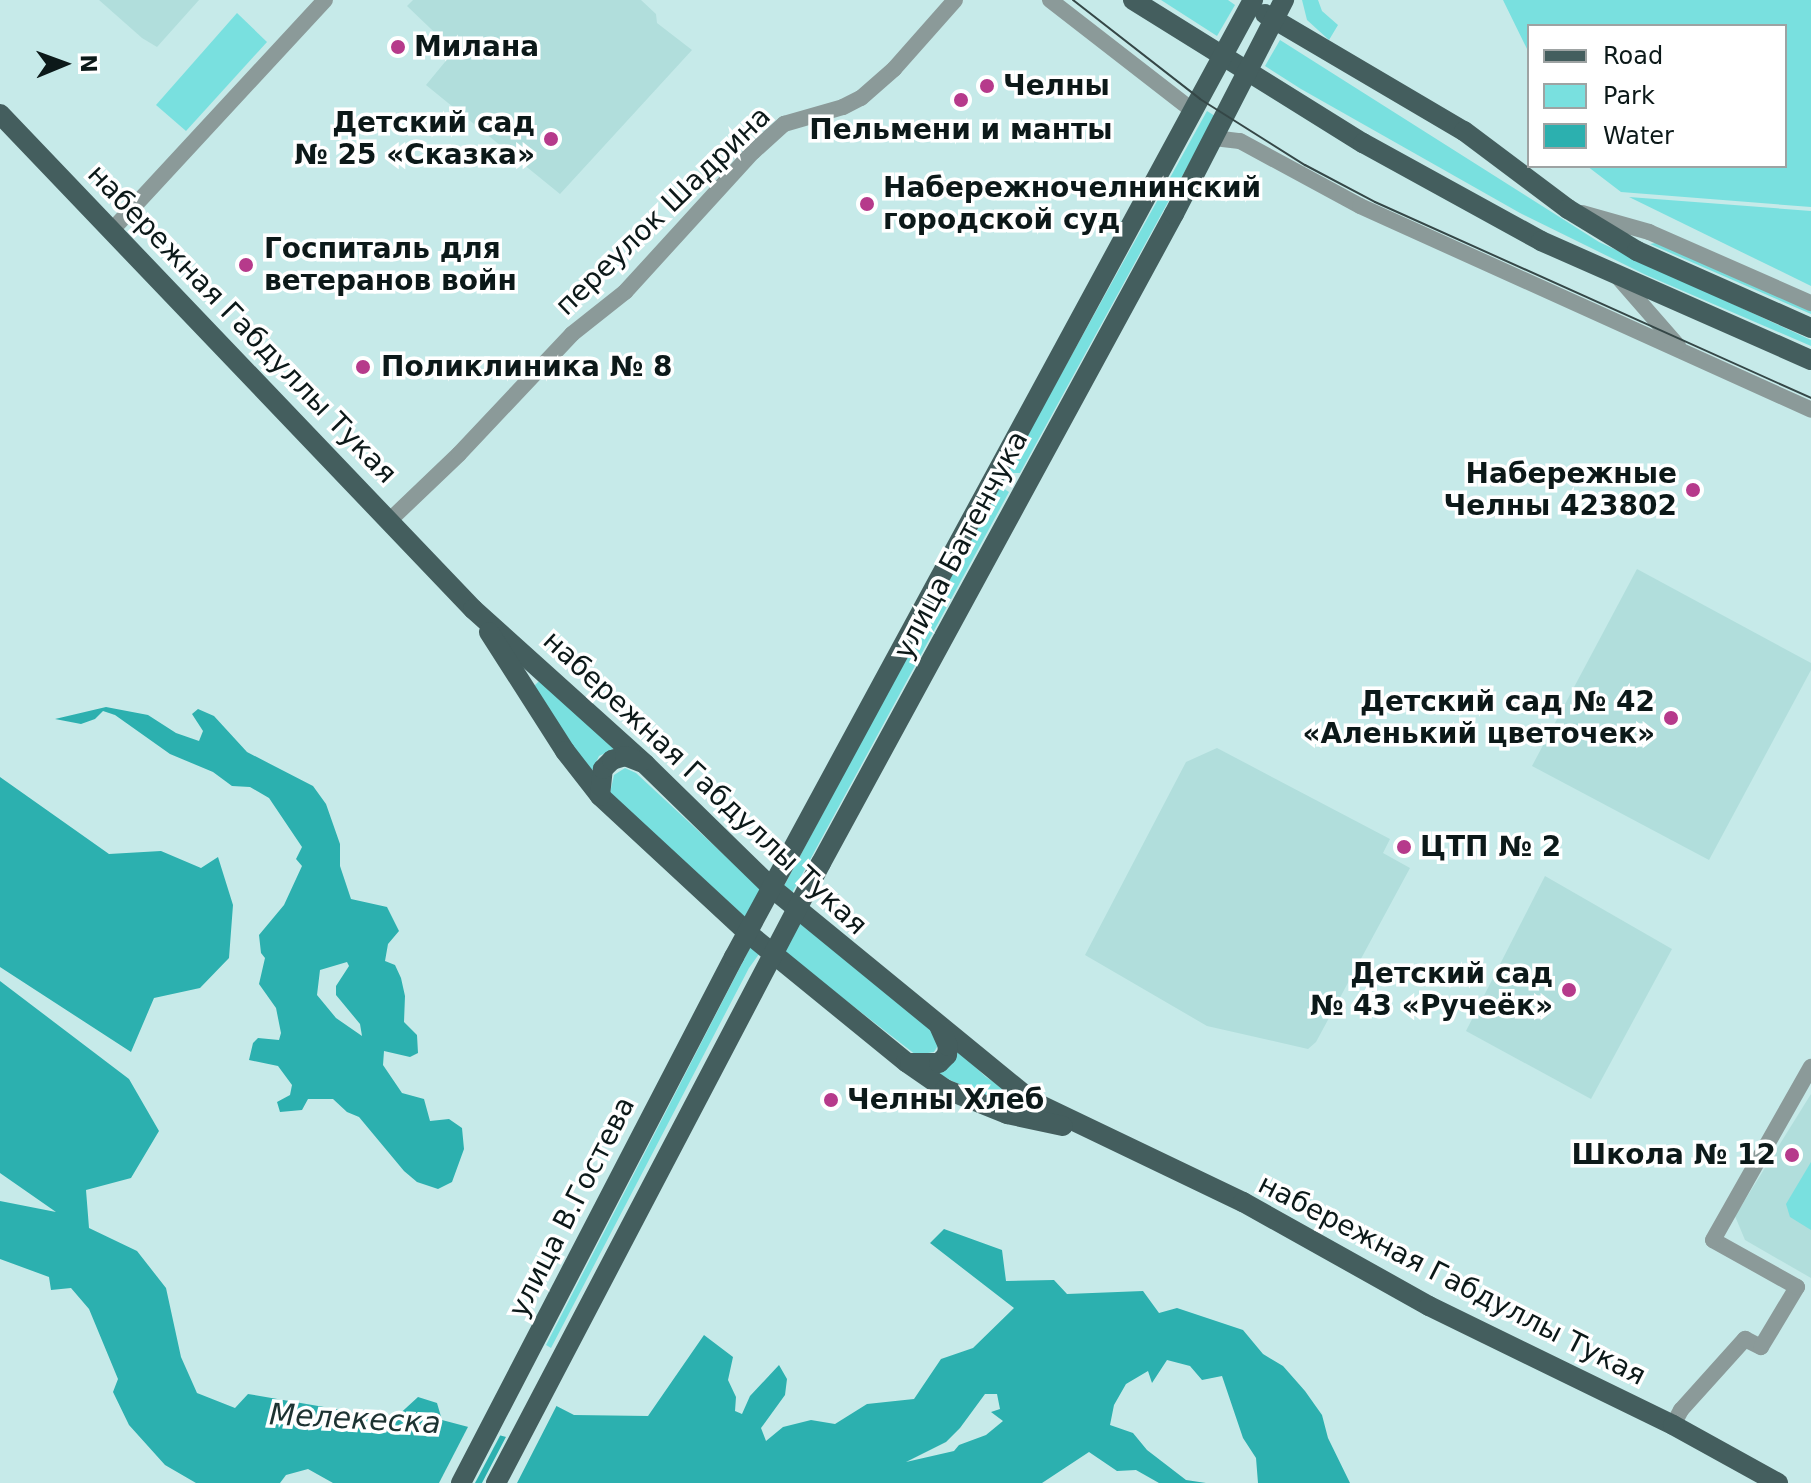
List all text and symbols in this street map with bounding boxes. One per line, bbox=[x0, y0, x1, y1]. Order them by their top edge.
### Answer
north arrow bbox=[24, 24, 104, 104]
legend bbox=[1527, 24, 1787, 168]
place label: Милана bbox=[414, 30, 539, 64]
marker: Милана bbox=[389, 38, 407, 56]
text: Road bbox=[1603, 42, 1663, 70]
text: N bbox=[76, 54, 101, 73]
place label: Челны bbox=[1003, 69, 1110, 103]
marker: Челны bbox=[978, 77, 996, 95]
text: Park bbox=[1603, 82, 1655, 110]
marker: Пельмени и манты bbox=[952, 91, 970, 109]
street label: переулок Шадрина bbox=[549, 100, 777, 322]
place label: Детский сад № 25 «Сказка» bbox=[294, 106, 535, 172]
place label: Пельмени и манты bbox=[809, 113, 1113, 147]
text: Water bbox=[1603, 122, 1674, 150]
marker: Детский сад № 25 «Сказка» bbox=[542, 130, 560, 148]
street label: набережная Габдуллы Тукая bbox=[80, 158, 404, 490]
place label: Набережночелнинский городской суд bbox=[883, 171, 1261, 237]
marker: Набережночелнинский городской суд bbox=[858, 195, 876, 213]
place label: Госпиталь для ветеранов войн bbox=[264, 232, 517, 298]
marker: Госпиталь для ветеранов войн bbox=[235, 254, 257, 276]
place label: Поликлиника № 8 bbox=[381, 350, 672, 384]
marker: Поликлиника № 8 bbox=[352, 356, 374, 378]
street label: улица Батенчука bbox=[887, 425, 1035, 665]
place label: Набережные Челны 423802 bbox=[1444, 457, 1677, 523]
marker: Набережные Челны 423802 bbox=[1684, 481, 1702, 499]
street label: набережная Габдуллы Тукая bbox=[536, 624, 874, 942]
place label: Детский сад № 42 «Аленький цветочек» bbox=[1302, 685, 1655, 751]
marker: Детский сад № 42 «Аленький цветочек» bbox=[1662, 709, 1680, 727]
place label: ЦТП № 2 bbox=[1420, 830, 1561, 864]
marker: ЦТП № 2 bbox=[1395, 838, 1413, 856]
place label: Детский сад № 43 «Ручеёк» bbox=[1310, 957, 1553, 1023]
marker: Детский сад № 43 «Ручеёк» bbox=[1560, 981, 1578, 999]
place label: Челны Хлеб bbox=[847, 1083, 1044, 1117]
street label: улица В.Гостева bbox=[502, 1091, 642, 1323]
marker: Челны Хлеб bbox=[822, 1091, 840, 1109]
place label: Школа № 12 bbox=[1572, 1138, 1776, 1172]
marker: Школа № 12 bbox=[1783, 1146, 1801, 1164]
street label: набережная Габдуллы Тукая bbox=[1253, 1167, 1651, 1393]
water label: Мелекеска bbox=[268, 1397, 442, 1441]

